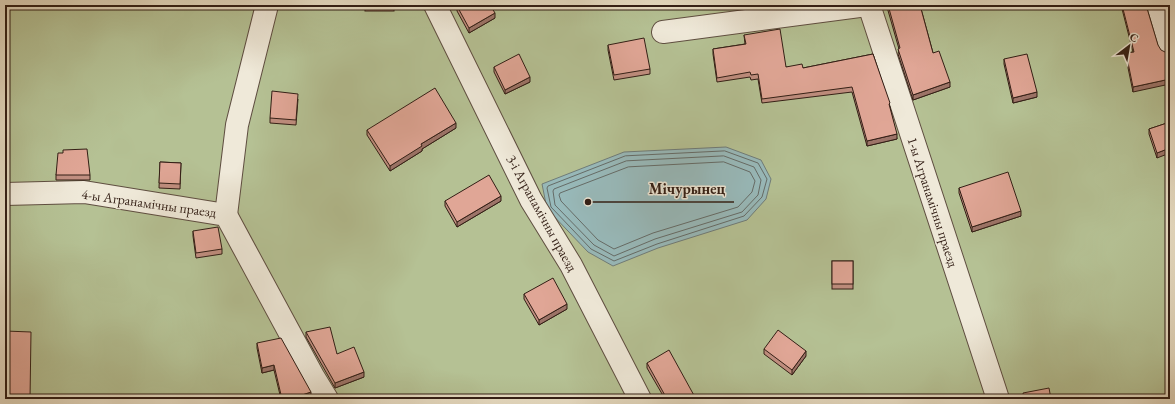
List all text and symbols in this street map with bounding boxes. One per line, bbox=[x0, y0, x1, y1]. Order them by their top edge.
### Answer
north arrow bbox=[1109, 26, 1149, 66]
text: С bbox=[1127, 29, 1141, 46]
street label: 1-ы Агранамічны праезд bbox=[903, 135, 963, 270]
street label: 3-і Агранамічны праезд bbox=[502, 152, 582, 275]
callout: Мічурынец bbox=[641, 175, 734, 202]
text: Мічурынец bbox=[649, 179, 726, 198]
street label: 4-ы Агранамічны праезд bbox=[81, 185, 218, 221]

